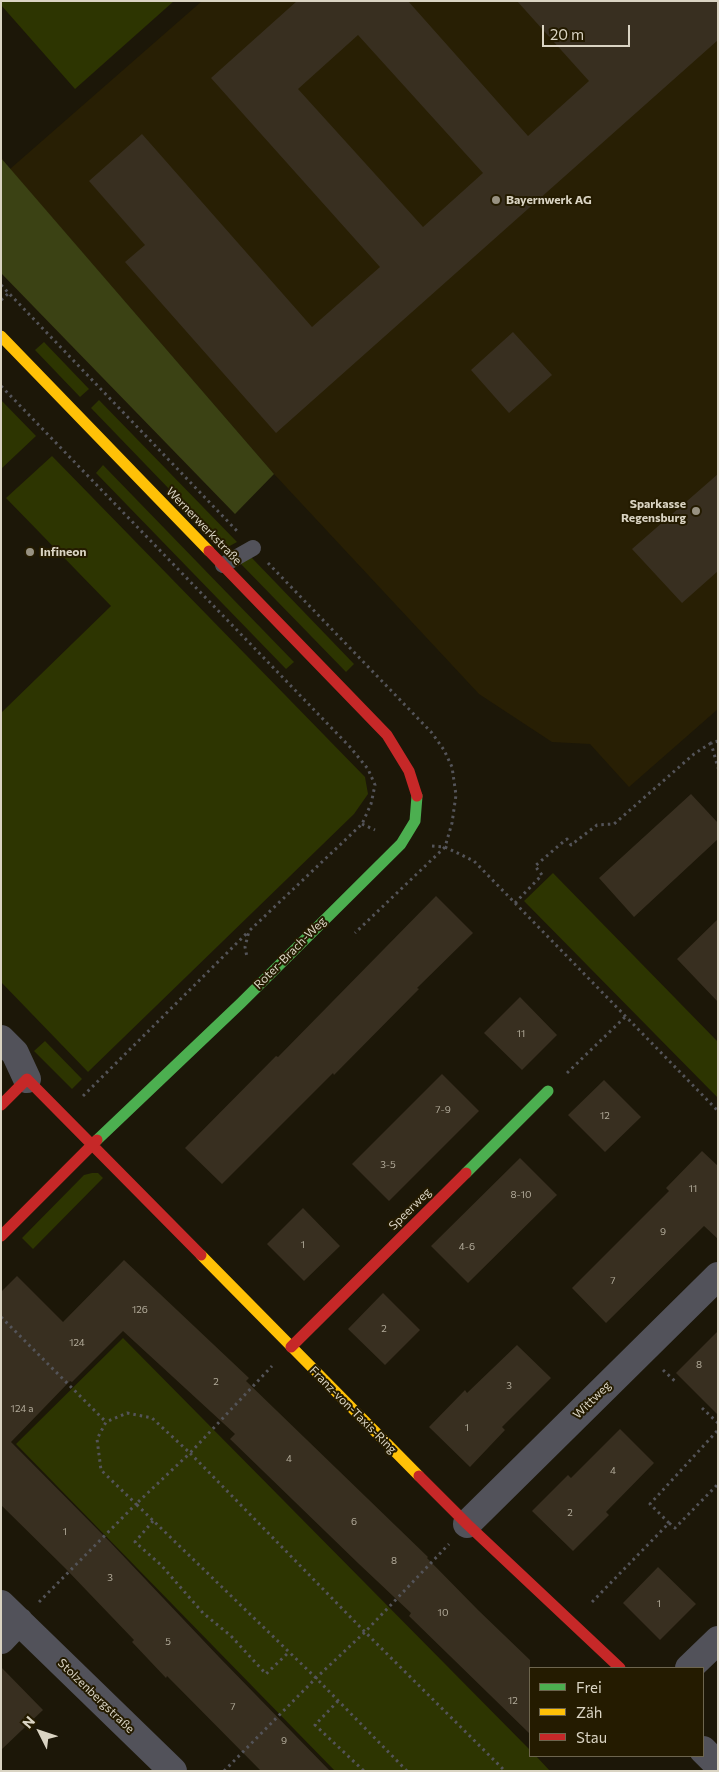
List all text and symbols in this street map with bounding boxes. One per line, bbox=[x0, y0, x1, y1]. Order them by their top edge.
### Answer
scale bar bbox=[544, 15, 632, 47]
text: 20 m bbox=[550, 25, 584, 43]
place label: Bayernwerk AG bbox=[506, 193, 592, 207]
marker: Bayernwerk AG bbox=[490, 194, 502, 206]
street label: Wernerwerkstraße bbox=[163, 484, 245, 568]
place label: Sparkasse Regensburg bbox=[621, 497, 686, 525]
marker: Sparkasse Regensburg bbox=[690, 505, 702, 517]
place label: Infineon bbox=[40, 545, 86, 559]
marker: Infineon bbox=[24, 546, 36, 558]
street label: Roter-Brach-Weg bbox=[251, 914, 329, 992]
house number: 11 bbox=[517, 1028, 525, 1040]
house number: 7-9 bbox=[435, 1104, 451, 1116]
house number: 12 bbox=[600, 1110, 610, 1122]
house number: 3-5 bbox=[380, 1159, 396, 1171]
house number: 11 bbox=[689, 1183, 697, 1195]
street label: Speerweg bbox=[386, 1185, 434, 1233]
house number: 8-10 bbox=[510, 1189, 532, 1201]
house number: 9 bbox=[660, 1226, 666, 1238]
house number: 1 bbox=[301, 1239, 305, 1251]
house number: 4-6 bbox=[459, 1241, 475, 1253]
house number: 7 bbox=[610, 1275, 616, 1287]
house number: 126 bbox=[132, 1304, 148, 1316]
house number: 2 bbox=[381, 1323, 387, 1335]
house number: 124 bbox=[69, 1337, 85, 1349]
house number: 8 bbox=[696, 1359, 702, 1371]
street label: Franz-von-Taxis-Ring bbox=[306, 1363, 400, 1457]
house number: 2 bbox=[213, 1376, 219, 1388]
street label: Wittweg bbox=[570, 1378, 614, 1422]
house number: 3 bbox=[506, 1380, 512, 1392]
house number: 124 a bbox=[11, 1403, 33, 1415]
house number: 1 bbox=[465, 1422, 469, 1434]
house number: 4 bbox=[286, 1453, 292, 1465]
house number: 4 bbox=[610, 1465, 616, 1477]
house number: 2 bbox=[567, 1507, 573, 1519]
house number: 6 bbox=[351, 1516, 357, 1528]
house number: 1 bbox=[63, 1526, 67, 1538]
house number: 8 bbox=[391, 1555, 397, 1567]
house number: 3 bbox=[107, 1572, 113, 1584]
house number: 1 bbox=[657, 1598, 661, 1610]
house number: 10 bbox=[438, 1607, 448, 1619]
house number: 5 bbox=[165, 1636, 171, 1648]
street label: Stolzenbergstraße bbox=[55, 1656, 137, 1736]
legend bbox=[529, 1667, 704, 1757]
text: Frei bbox=[576, 1678, 602, 1696]
house number: 12 bbox=[508, 1695, 518, 1707]
house number: 7 bbox=[230, 1701, 236, 1713]
text: Zäh bbox=[576, 1703, 602, 1721]
north arrow bbox=[15, 1707, 65, 1757]
text: N bbox=[18, 1712, 38, 1731]
text: Stau bbox=[576, 1728, 607, 1746]
house number: 9 bbox=[281, 1735, 287, 1747]

